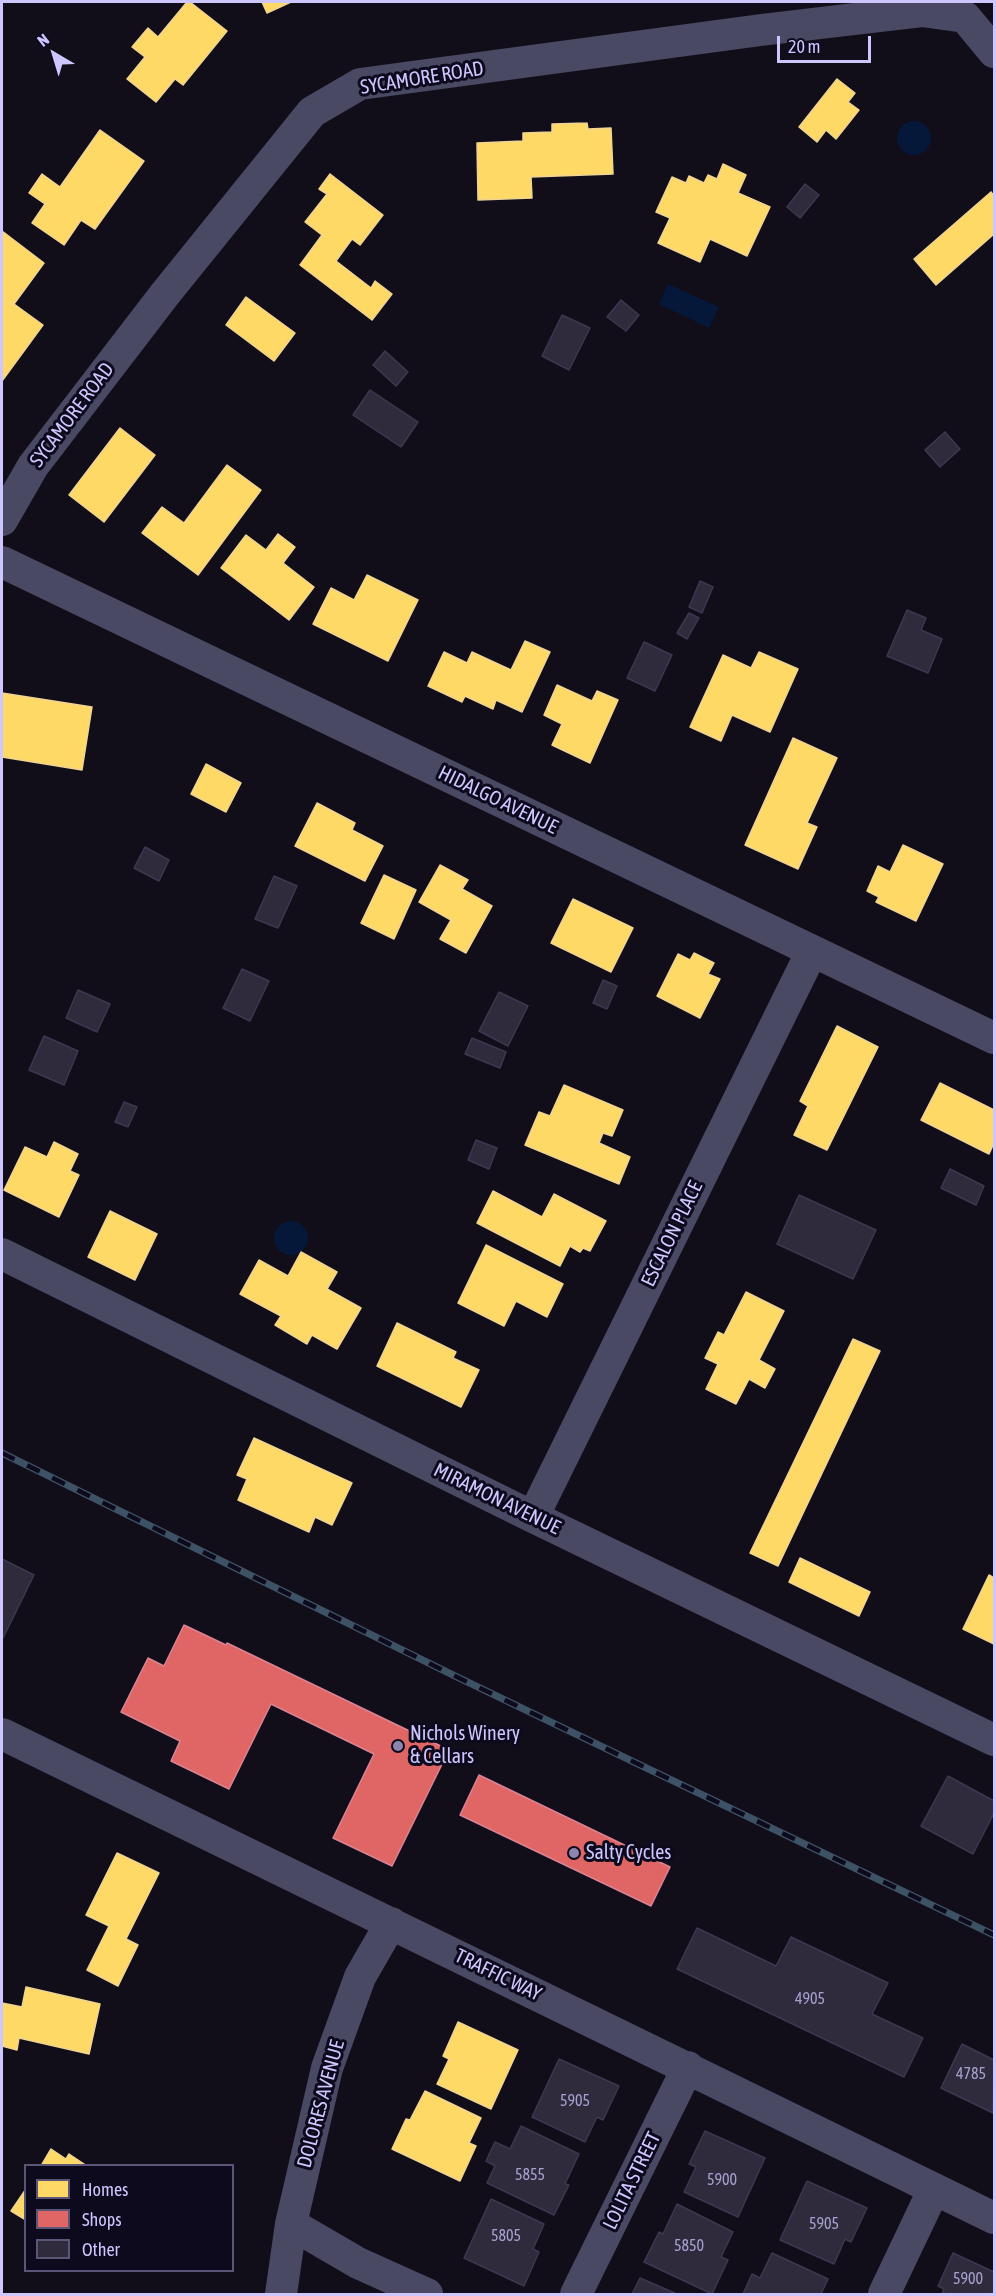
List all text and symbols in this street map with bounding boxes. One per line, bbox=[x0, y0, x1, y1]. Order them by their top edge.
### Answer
north arrow bbox=[24, 24, 84, 84]
scale bar bbox=[780, 24, 874, 62]
text: N bbox=[34, 30, 52, 50]
text: 20 m bbox=[788, 36, 820, 57]
street label: SYCAMORE ROAD bbox=[359, 56, 485, 100]
street label: SYCAMORE ROAD bbox=[25, 358, 119, 472]
street label: HIDALGO AVENUE bbox=[434, 761, 562, 839]
street label: ESCALON PLACE bbox=[636, 1177, 708, 1291]
street label: MIRAMON AVENUE bbox=[430, 1458, 564, 1540]
place label: Nichols Winery & Cellars bbox=[410, 1722, 520, 1769]
marker: Nichols Winery & Cellars bbox=[391, 1739, 405, 1753]
place label: Salty Cycles bbox=[586, 1841, 671, 1865]
marker: Salty Cycles bbox=[567, 1846, 581, 1860]
street label: TRAFFIC WAY bbox=[451, 1944, 545, 2006]
house number: 4905 bbox=[795, 1989, 825, 2009]
street label: DOLORES AVENUE bbox=[292, 2037, 350, 2171]
house number: 4785 bbox=[956, 2064, 986, 2084]
house number: 5905 bbox=[560, 2091, 590, 2111]
street label: LOLITA STREET bbox=[598, 2128, 666, 2234]
legend bbox=[24, 2164, 234, 2272]
house number: 5855 bbox=[515, 2165, 545, 2185]
house number: 5900 bbox=[707, 2170, 737, 2190]
text: Homes bbox=[82, 2179, 128, 2200]
text: Shops bbox=[82, 2209, 122, 2230]
house number: 5905 bbox=[809, 2214, 839, 2234]
house number: 5805 bbox=[491, 2226, 521, 2246]
house number: 5850 bbox=[674, 2236, 704, 2256]
text: Other bbox=[82, 2239, 120, 2260]
house number: 5900 bbox=[953, 2269, 983, 2289]

